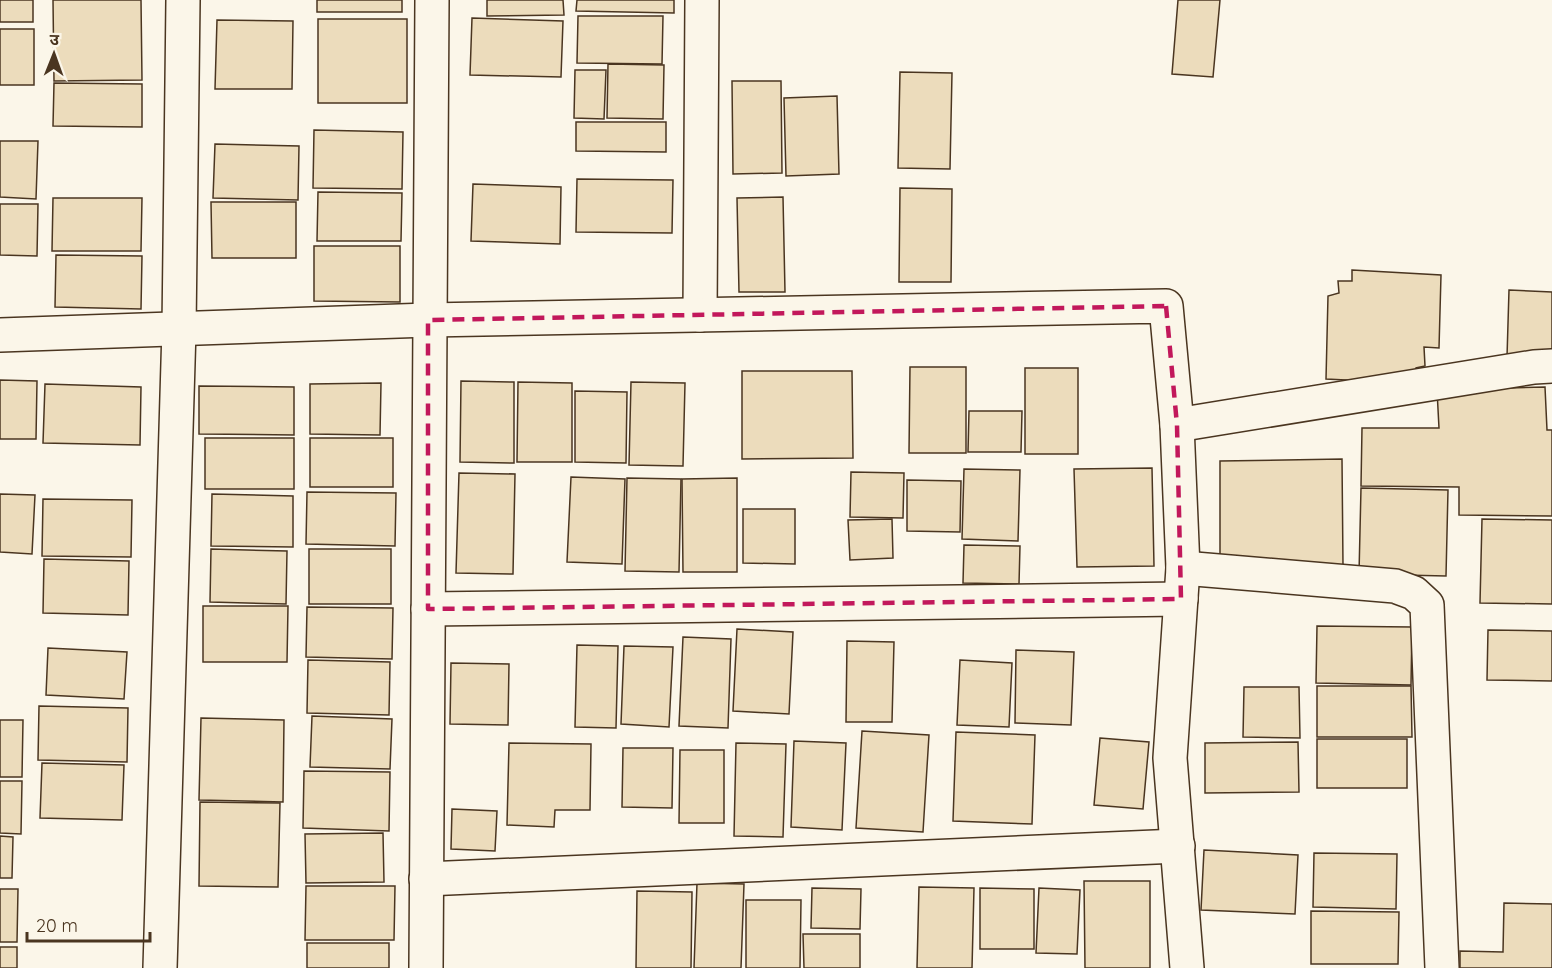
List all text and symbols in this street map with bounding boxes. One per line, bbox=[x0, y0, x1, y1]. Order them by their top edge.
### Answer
north arrow bbox=[24, 24, 84, 84]
text: उ bbox=[49, 29, 60, 49]
scale bar bbox=[27, 905, 150, 943]
text: 20 m bbox=[36, 914, 78, 937]

